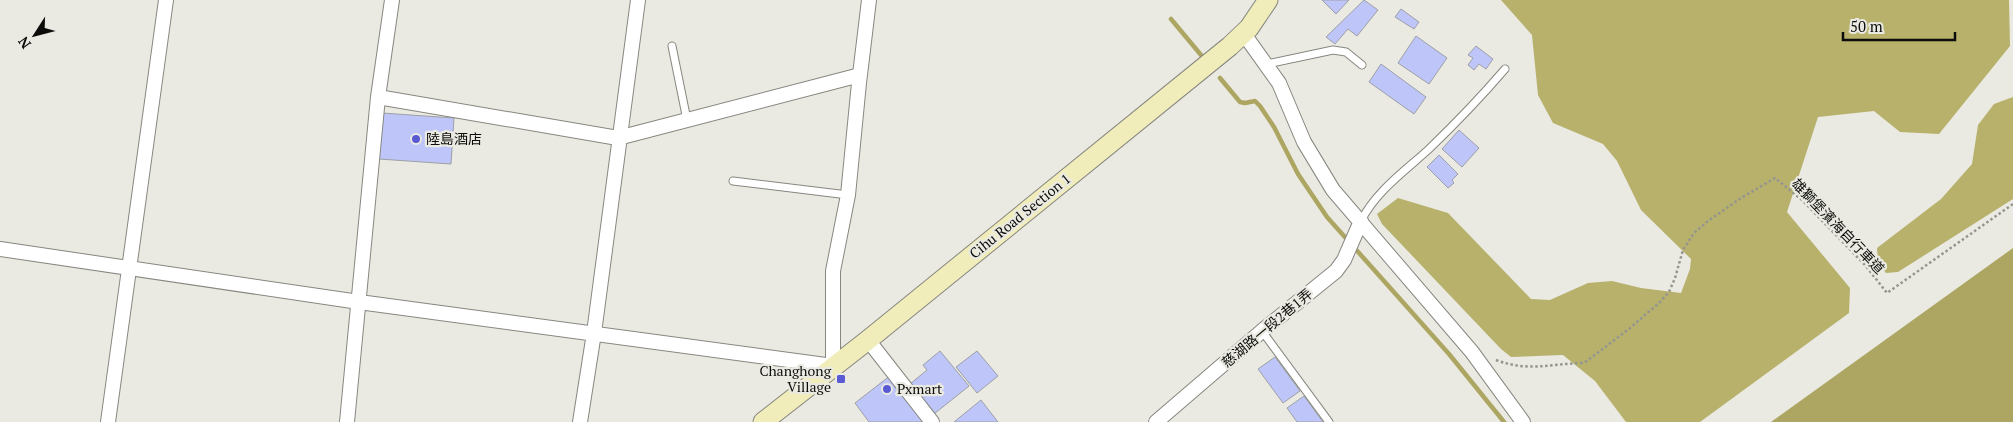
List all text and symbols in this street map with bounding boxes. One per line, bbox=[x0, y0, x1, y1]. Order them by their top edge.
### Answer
north arrow bbox=[10, 10, 60, 60]
scale bar bbox=[1843, 10, 1956, 42]
text: 50 m bbox=[1850, 16, 1883, 36]
text: N bbox=[13, 33, 35, 53]
place label: 陸島酒店 bbox=[426, 129, 482, 148]
marker: 陸島酒店 bbox=[410, 133, 422, 145]
street label: Cihu Road Section 1 bbox=[965, 169, 1074, 262]
street label: 雄獅堡濱海自行車道 bbox=[1788, 174, 1889, 278]
street label: 慈湖路一段2巷1弄 bbox=[1217, 284, 1316, 371]
place label: Changhong Village bbox=[759, 361, 832, 396]
marker: Changhong Village bbox=[835, 373, 847, 385]
place label: Pxmart bbox=[897, 379, 943, 398]
marker: Pxmart bbox=[881, 383, 893, 395]

